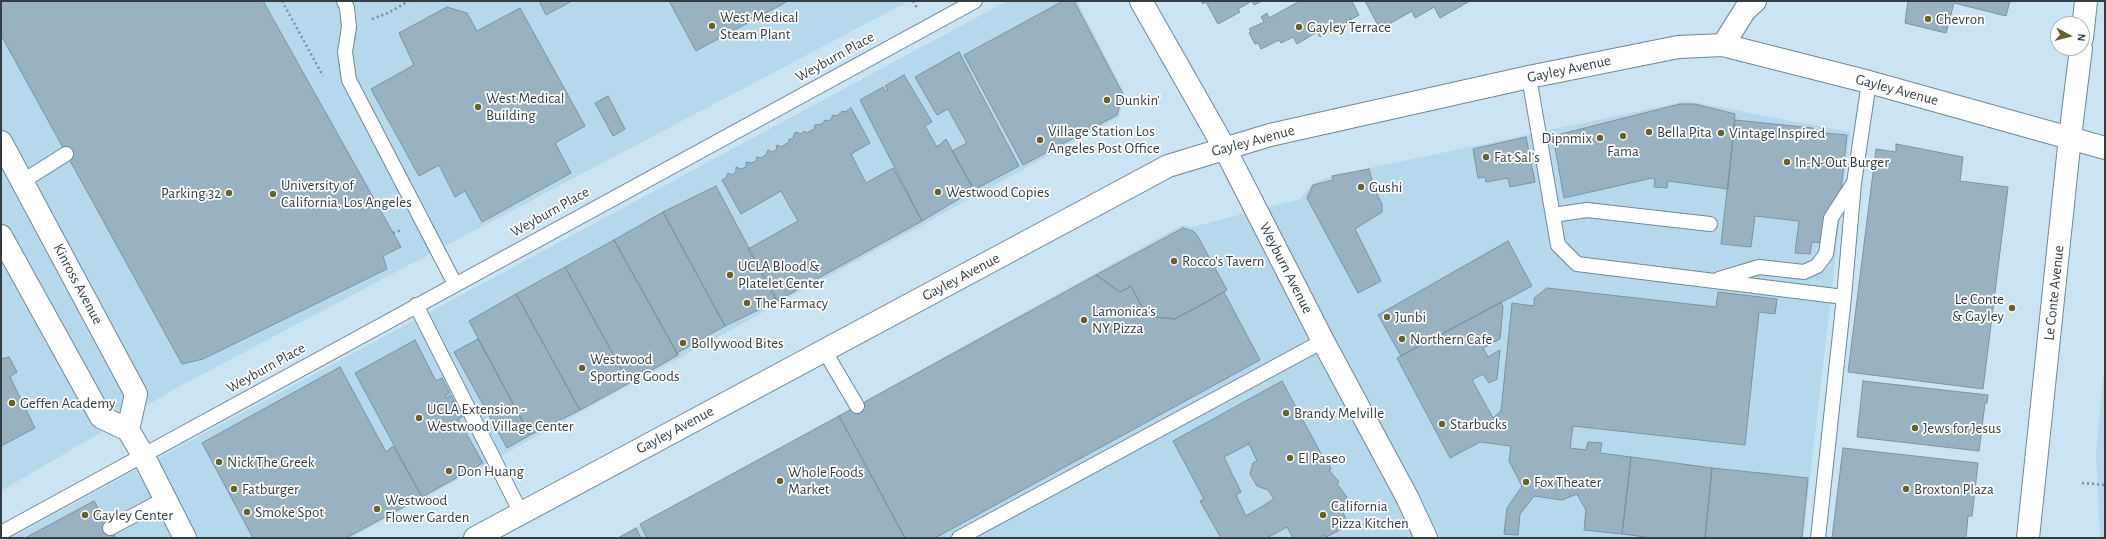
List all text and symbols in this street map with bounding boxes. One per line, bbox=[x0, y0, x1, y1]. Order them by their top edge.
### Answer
place label: West Medical Steam Plant bbox=[720, 8, 799, 43]
place label: Chevron bbox=[1936, 10, 1985, 28]
marker: Chevron bbox=[1923, 14, 1933, 24]
north arrow bbox=[2050, 16, 2090, 56]
place label: Gayley Terrace bbox=[1307, 18, 1391, 36]
marker: West Medical Steam Plant bbox=[707, 21, 717, 31]
marker: Gayley Terrace bbox=[1294, 22, 1304, 32]
street label: Weyburn Place bbox=[792, 28, 878, 86]
text: N bbox=[2075, 33, 2087, 42]
street label: Gayley Avenue bbox=[1525, 51, 1613, 87]
street label: Gayley Avenue bbox=[1854, 70, 1940, 110]
place label: West Medical Building bbox=[486, 89, 565, 124]
place label: Dunkin' bbox=[1115, 91, 1160, 109]
marker: Dunkin' bbox=[1102, 95, 1112, 105]
marker: West Medical Building bbox=[473, 102, 483, 112]
street label: Gayley Avenue bbox=[1210, 121, 1296, 161]
place label: Village Station Los Angeles Post Office bbox=[1048, 122, 1160, 157]
place label: Bella Pita bbox=[1657, 123, 1712, 141]
place label: Vintage Inspired bbox=[1729, 124, 1825, 142]
marker: Bella Pita bbox=[1644, 127, 1654, 137]
marker: Vintage Inspired bbox=[1716, 128, 1726, 138]
place label: Dipnmix bbox=[1541, 129, 1592, 147]
marker: Fama bbox=[1618, 131, 1628, 141]
marker: Dipnmix bbox=[1595, 133, 1605, 143]
marker: Village Station Los Angeles Post Office bbox=[1035, 135, 1045, 145]
place label: Fama bbox=[1607, 142, 1639, 160]
place label: Fat Sal's bbox=[1494, 148, 1540, 166]
marker: Fat Sal's bbox=[1481, 152, 1491, 162]
place label: In-N-Out Burger bbox=[1795, 153, 1889, 171]
marker: In-N-Out Burger bbox=[1782, 157, 1792, 167]
place label: University of California, Los Angeles bbox=[281, 176, 412, 211]
place label: Gushi bbox=[1369, 178, 1402, 196]
marker: Gushi bbox=[1356, 182, 1366, 192]
street label: Weyburn Place bbox=[507, 183, 593, 241]
place label: Westwood Copies bbox=[946, 183, 1049, 201]
place label: Parking 32 bbox=[161, 184, 221, 202]
marker: Westwood Copies bbox=[933, 187, 943, 197]
marker: Parking 32 bbox=[224, 188, 234, 198]
marker: University of California, Los Angeles bbox=[268, 189, 278, 199]
street label: Weyburn Avenue bbox=[1255, 219, 1317, 317]
street label: Kinross Avenue bbox=[49, 241, 107, 327]
street label: Le Conte Avenue bbox=[2040, 245, 2068, 341]
street label: Gayley Avenue bbox=[919, 249, 1003, 305]
place label: Rocco's Tavern bbox=[1182, 252, 1264, 270]
marker: Rocco's Tavern bbox=[1169, 256, 1179, 266]
place label: UCLA Blood & Platelet Center bbox=[738, 257, 824, 292]
marker: UCLA Blood & Platelet Center bbox=[725, 270, 735, 280]
place label: Le Conte & Gayley bbox=[1952, 290, 2004, 325]
place label: The Farmacy bbox=[755, 294, 828, 312]
marker: The Farmacy bbox=[742, 298, 752, 308]
place label: Lamonica's NY Pizza bbox=[1092, 302, 1156, 337]
marker: Le Conte & Gayley bbox=[2007, 303, 2017, 313]
place label: Junbi bbox=[1395, 308, 1426, 326]
marker: Junbi bbox=[1382, 312, 1392, 322]
marker: Lamonica's NY Pizza bbox=[1079, 315, 1089, 325]
place label: Northern Cafe bbox=[1410, 330, 1492, 348]
place label: Bollywood Bites bbox=[691, 334, 784, 352]
marker: Northern Cafe bbox=[1397, 334, 1407, 344]
marker: Bollywood Bites bbox=[678, 338, 688, 348]
street label: Weyburn Place bbox=[223, 339, 309, 397]
place label: Westwood Sporting Goods bbox=[590, 350, 679, 385]
marker: Westwood Sporting Goods bbox=[577, 363, 587, 373]
place label: Geffen Academy bbox=[20, 394, 115, 412]
marker: Geffen Academy bbox=[7, 398, 17, 408]
place label: UCLA Extension - Westwood Village Center bbox=[427, 400, 573, 435]
street label: Gayley Avenue bbox=[633, 402, 717, 458]
place label: Brandy Melville bbox=[1294, 404, 1384, 422]
marker: Brandy Melville bbox=[1281, 408, 1291, 418]
marker: UCLA Extension - Westwood Village Center bbox=[414, 413, 424, 423]
place label: Starbucks bbox=[1450, 415, 1507, 433]
marker: Starbucks bbox=[1437, 419, 1447, 429]
place label: Jews for Jesus bbox=[1923, 419, 2001, 437]
marker: Jews for Jesus bbox=[1910, 423, 1920, 433]
place label: El Paseo bbox=[1298, 449, 1346, 467]
place label: Nick The Greek bbox=[227, 453, 315, 471]
marker: El Paseo bbox=[1285, 453, 1295, 463]
marker: Nick The Greek bbox=[214, 457, 224, 467]
place label: Don Huang bbox=[457, 462, 524, 480]
place label: Whole Foods Market bbox=[788, 463, 864, 498]
marker: Don Huang bbox=[444, 466, 454, 476]
place label: Fox Theater bbox=[1534, 473, 1601, 491]
marker: Whole Foods Market bbox=[775, 476, 785, 486]
marker: Fox Theater bbox=[1521, 477, 1531, 487]
place label: Fatburger bbox=[242, 480, 299, 498]
place label: Broxton Plaza bbox=[1914, 480, 1994, 498]
marker: Fatburger bbox=[229, 484, 239, 494]
marker: Broxton Plaza bbox=[1901, 484, 1911, 494]
place label: Westwood Flower Garden bbox=[385, 491, 469, 526]
place label: California Pizza Kitchen bbox=[1331, 497, 1409, 532]
place label: Smoke Spot bbox=[255, 503, 324, 521]
marker: Westwood Flower Garden bbox=[372, 504, 382, 514]
place label: Gayley Center bbox=[93, 506, 173, 524]
marker: Smoke Spot bbox=[242, 507, 252, 517]
marker: Gayley Center bbox=[80, 510, 90, 520]
marker: California Pizza Kitchen bbox=[1318, 510, 1328, 520]

